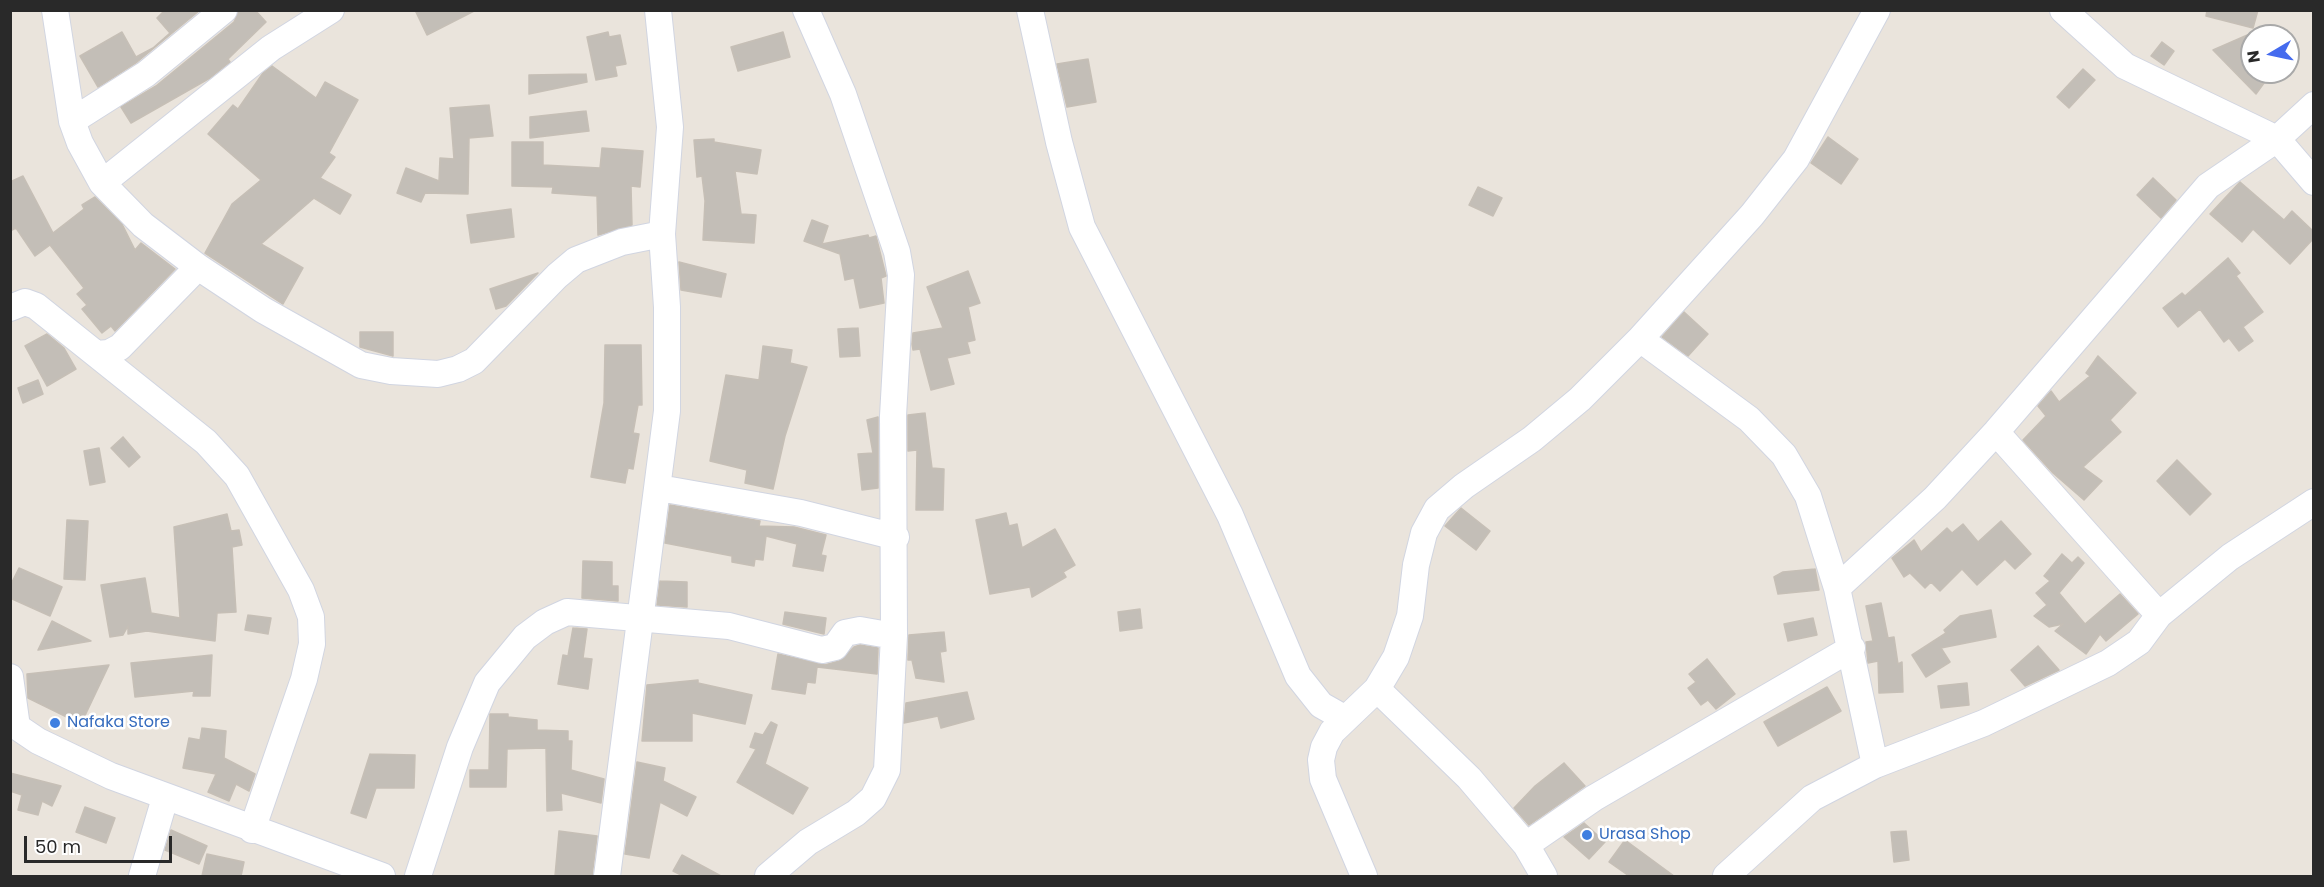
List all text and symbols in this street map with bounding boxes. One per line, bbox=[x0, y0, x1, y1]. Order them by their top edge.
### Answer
north arrow bbox=[2240, 24, 2300, 84]
text: N bbox=[2241, 49, 2266, 64]
place label: Nafaka Store bbox=[67, 713, 170, 733]
marker: Nafaka Store bbox=[48, 716, 62, 730]
scale bar bbox=[27, 824, 176, 862]
place label: Urasa Shop bbox=[1599, 825, 1691, 845]
marker: Urasa Shop bbox=[1580, 828, 1594, 842]
text: 50 m bbox=[35, 834, 81, 859]

